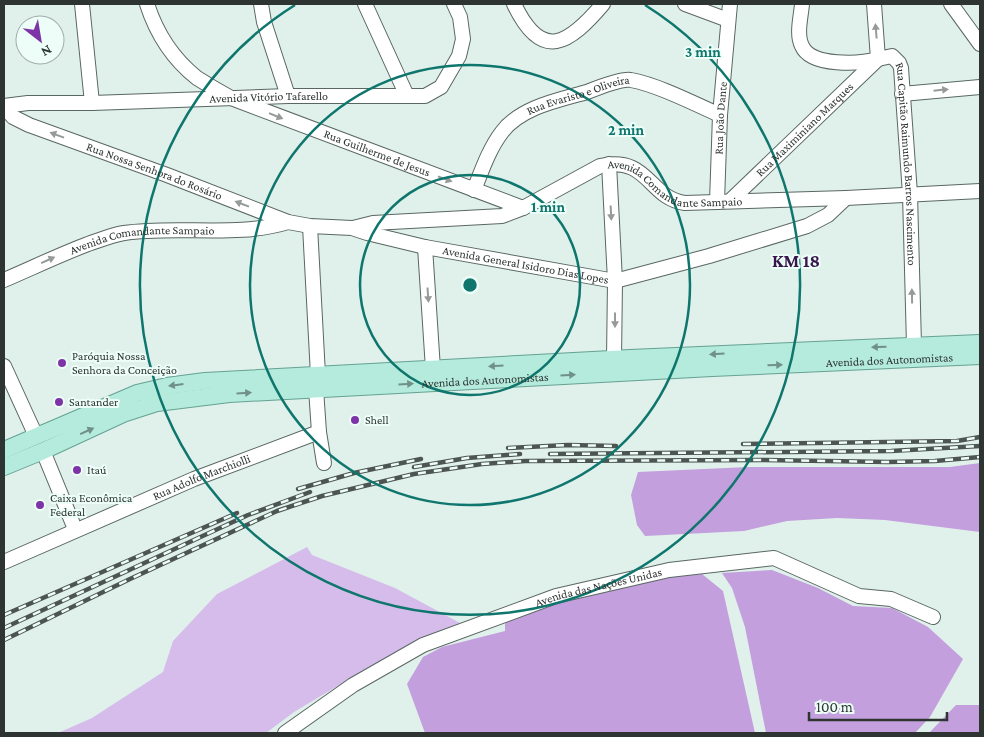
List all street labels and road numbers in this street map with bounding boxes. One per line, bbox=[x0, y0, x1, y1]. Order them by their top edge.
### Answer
street label: Rua Capitão Raimundo Barros Nascimento bbox=[892, 60, 919, 266]
street label: Rua Evaristo e Oliveira bbox=[524, 73, 630, 118]
street label: Rua Maximiniano Marques bbox=[753, 79, 856, 179]
street label: Rua João Dante bbox=[712, 81, 730, 155]
street label: Avenida Vitório Tafarello bbox=[209, 89, 328, 106]
street label: Rua Guilherme de Jesus bbox=[322, 127, 432, 180]
street label: Rua Nossa Senhora do Rosário bbox=[85, 139, 224, 203]
street label: Avenida Comandante Sampaio bbox=[607, 157, 743, 210]
street label: Avenida Comandante Sampaio bbox=[68, 223, 215, 258]
street label: Avenida General Isidoro Dias Lopes bbox=[441, 243, 610, 287]
street label: Avenida dos Autonomistas bbox=[826, 350, 954, 370]
street label: Avenida dos Autonomistas bbox=[421, 370, 549, 391]
street label: Rua Adolfo Marchiolli bbox=[151, 451, 252, 503]
street label: Avenida das Nações Unidas bbox=[533, 565, 664, 610]

